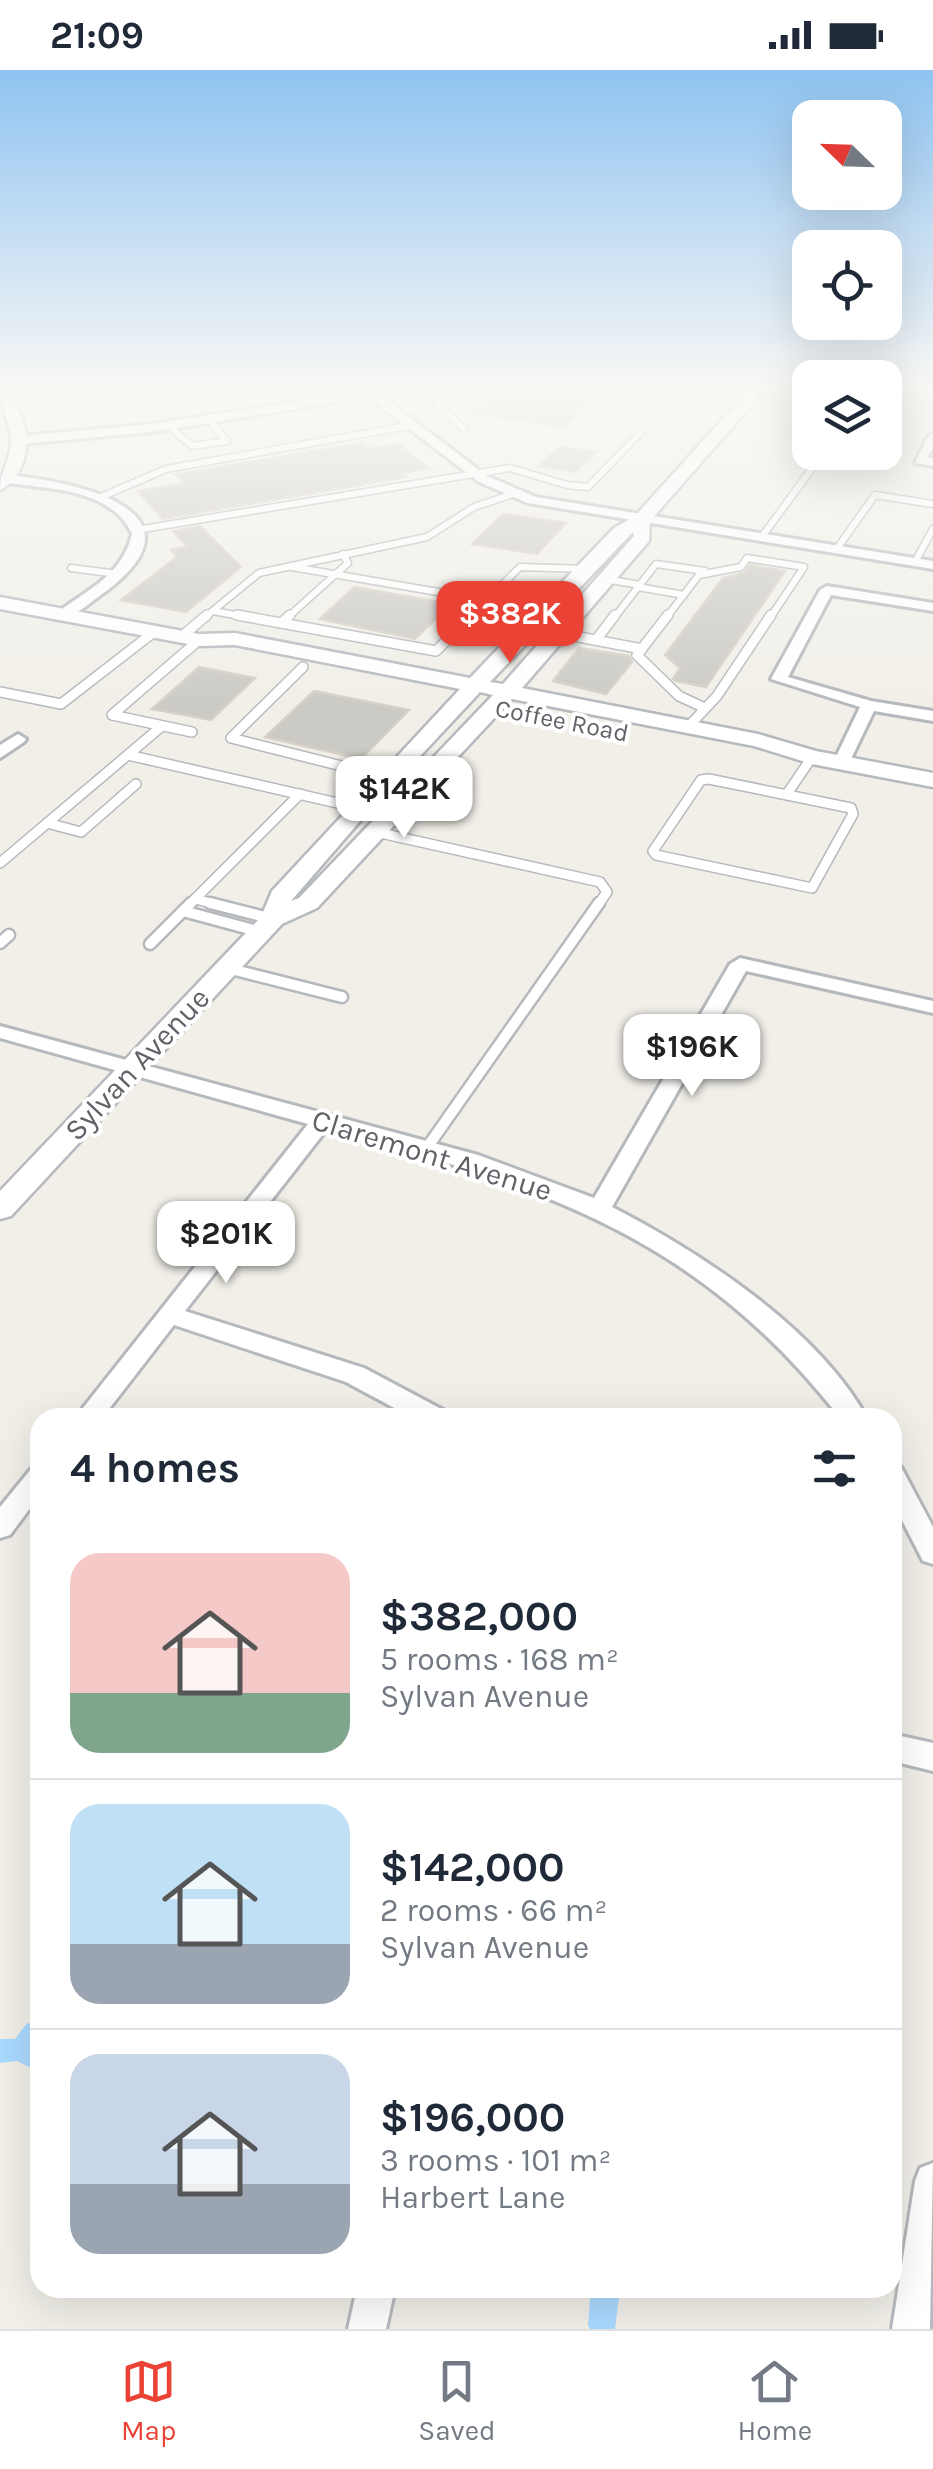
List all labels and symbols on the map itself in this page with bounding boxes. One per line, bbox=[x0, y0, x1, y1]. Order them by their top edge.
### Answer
north arrow bbox=[792, 100, 902, 210]
pin: $382K bbox=[440, 581, 580, 666]
street label: Coffee Road bbox=[493, 693, 631, 748]
pin: $142K bbox=[334, 756, 474, 841]
street label: Sylvan Avenue bbox=[57, 980, 217, 1148]
pin: $196K bbox=[622, 1014, 762, 1099]
street label: Claremont Avenue bbox=[308, 1101, 556, 1209]
pin: $201K bbox=[156, 1201, 296, 1286]

